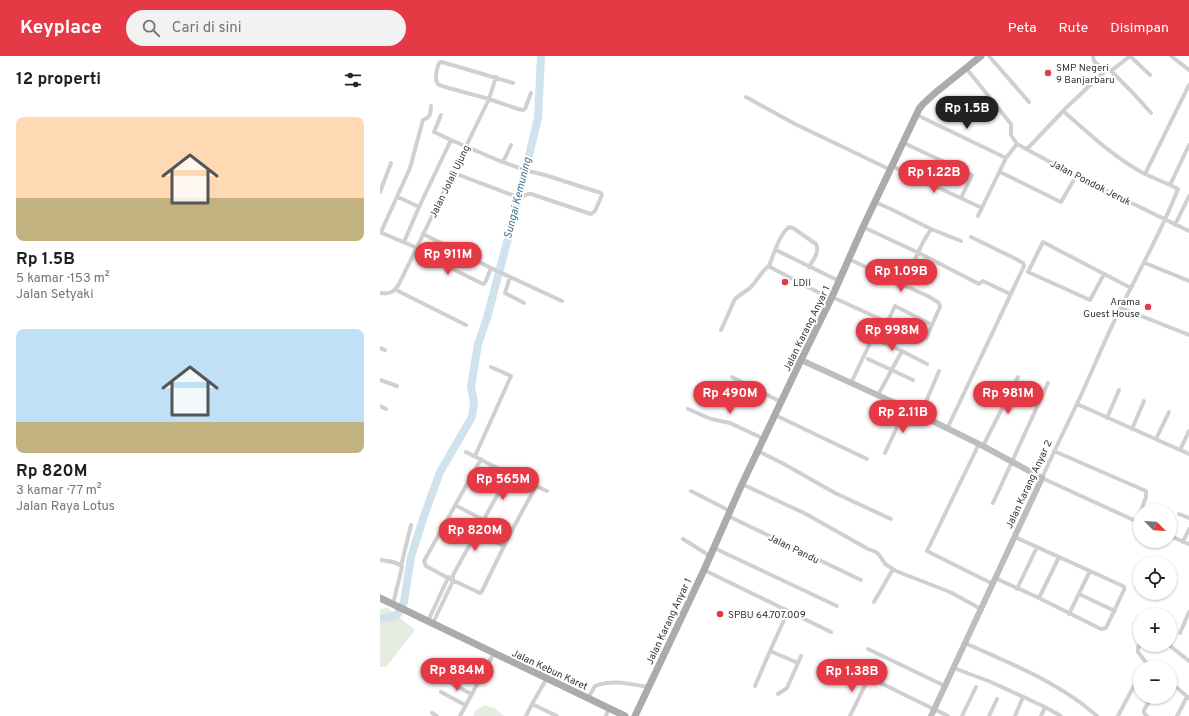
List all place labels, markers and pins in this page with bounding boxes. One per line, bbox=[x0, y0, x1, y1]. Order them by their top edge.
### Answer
place label: SMP Negeri 9 Banjarbaru bbox=[1056, 62, 1115, 87]
marker: SMP Negeri 9 Banjarbaru bbox=[1043, 68, 1053, 78]
pin: Rp 1.5B bbox=[930, 96, 1004, 130]
pin: Rp 1.22B bbox=[893, 160, 975, 194]
pin: Rp 911M bbox=[411, 242, 485, 276]
pin: Rp 1.09B bbox=[860, 259, 942, 293]
marker: LDII bbox=[780, 277, 790, 287]
place label: LDII bbox=[793, 277, 811, 290]
place label: Arama Guest House bbox=[1083, 296, 1140, 321]
marker: Arama Guest House bbox=[1143, 302, 1153, 312]
pin: Rp 998M bbox=[855, 318, 929, 352]
pin: Rp 490M bbox=[693, 381, 767, 415]
pin: Rp 981M bbox=[971, 381, 1045, 415]
pin: Rp 2.11B bbox=[862, 400, 944, 434]
pin: Rp 565M bbox=[466, 467, 540, 501]
pin: Rp 820M bbox=[438, 518, 512, 552]
marker: SPBU 64.707.009 bbox=[715, 609, 725, 619]
place label: SPBU 64.707.009 bbox=[728, 609, 806, 622]
pin: Rp 884M bbox=[420, 658, 494, 692]
pin: Rp 1.38B bbox=[811, 659, 893, 693]

